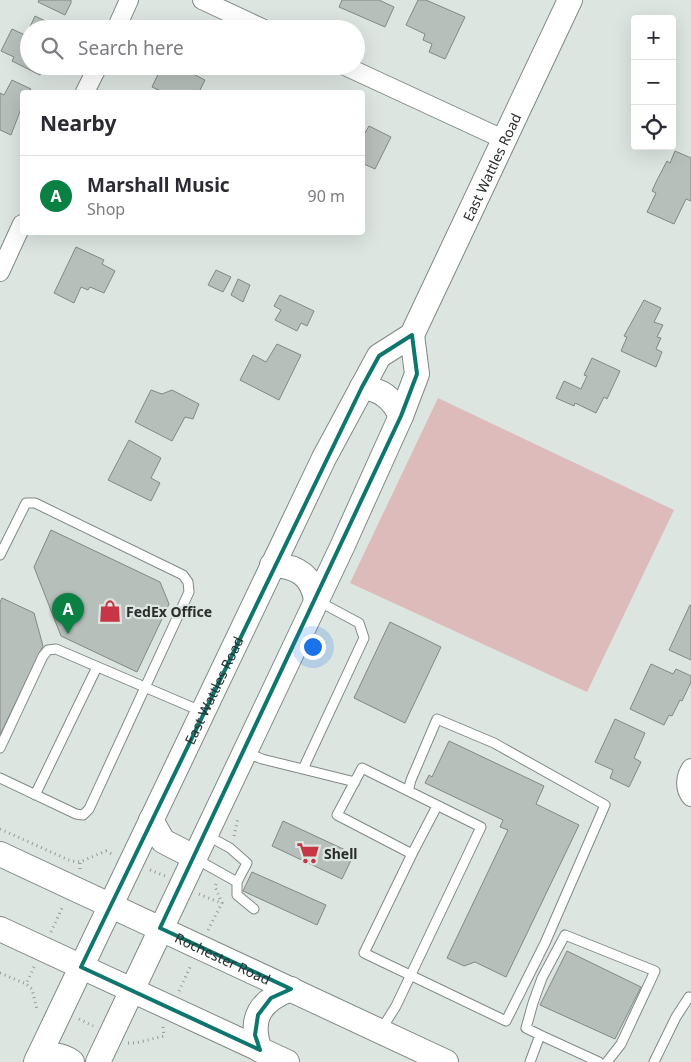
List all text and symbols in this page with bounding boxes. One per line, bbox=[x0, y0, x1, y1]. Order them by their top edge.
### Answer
map controls bbox=[631, 15, 676, 150]
button: + bbox=[631, 15, 676, 60]
search box bbox=[20, 20, 365, 75]
icon: search bbox=[38, 34, 66, 62]
text: Search here bbox=[78, 35, 184, 61]
button: − bbox=[631, 60, 676, 105]
button: locate bbox=[631, 105, 676, 150]
text: Nearby bbox=[40, 109, 116, 137]
street label: East Wattles Road bbox=[458, 110, 525, 224]
text: Marshall Music bbox=[87, 172, 230, 198]
text: A bbox=[50, 185, 62, 207]
text: 90 m bbox=[308, 185, 345, 207]
text: Shop bbox=[87, 198, 125, 220]
pin: A bbox=[52, 593, 84, 634]
shop icon: FedEx Office bbox=[97, 598, 123, 624]
place label: FedEx Office bbox=[126, 602, 212, 621]
street label: East Wattles Road bbox=[179, 633, 247, 747]
your location bbox=[300, 634, 326, 660]
supermarket icon: Shell bbox=[295, 840, 321, 866]
place label: Shell bbox=[324, 844, 358, 863]
street label: Rochester Road bbox=[172, 928, 274, 988]

